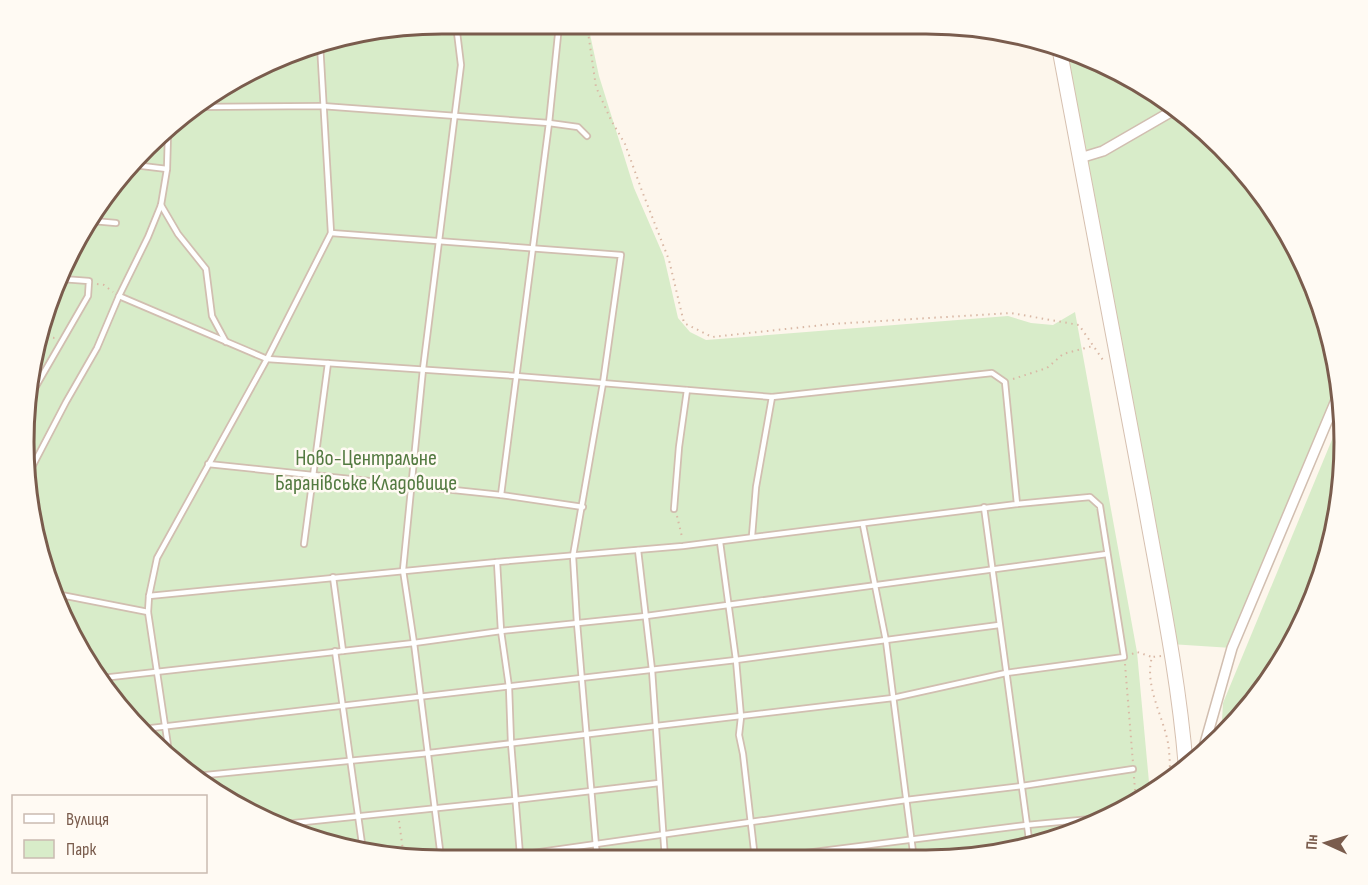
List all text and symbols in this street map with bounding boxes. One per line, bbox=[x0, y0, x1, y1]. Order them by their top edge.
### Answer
park label: Ново-Центральне Баранівське Кладовище bbox=[275, 445, 457, 497]
legend bbox=[12, 795, 207, 873]
text: Вулиця bbox=[66, 809, 109, 830]
north arrow bbox=[1296, 813, 1356, 873]
text: Пн bbox=[1303, 834, 1323, 850]
text: Парк bbox=[66, 839, 97, 860]

